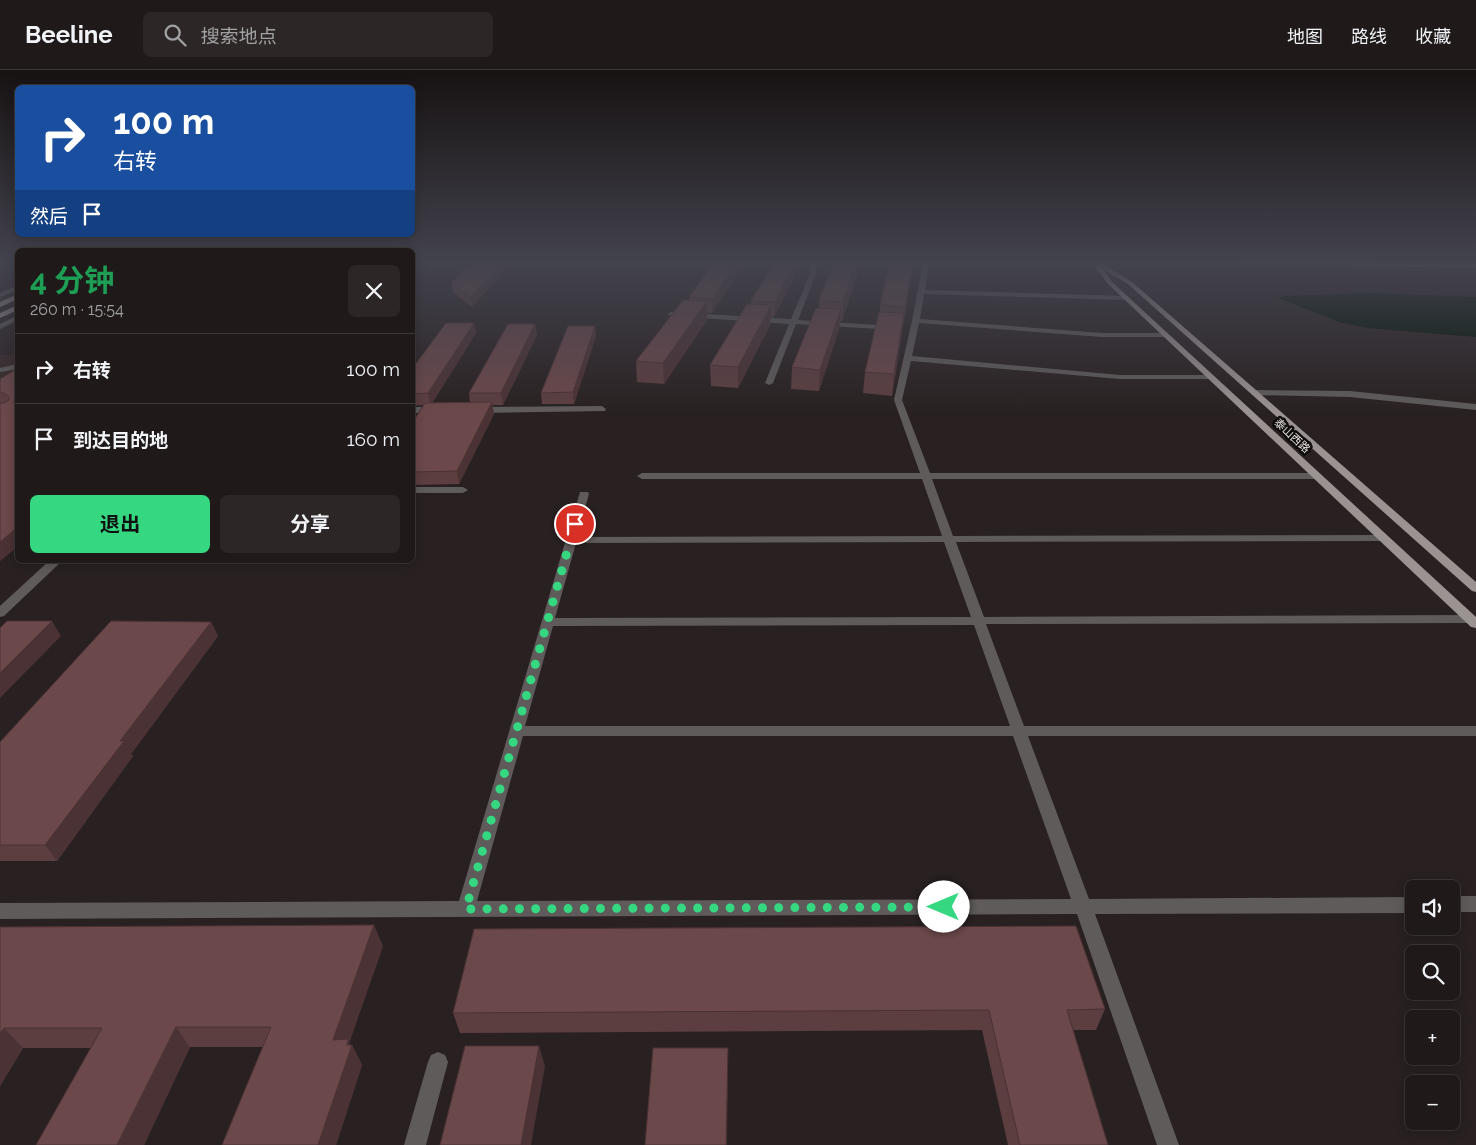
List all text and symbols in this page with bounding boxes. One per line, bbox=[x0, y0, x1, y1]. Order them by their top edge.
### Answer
search box bbox=[143, 12, 493, 57]
text: Beeline bbox=[25, 20, 113, 49]
icon: search bbox=[161, 21, 189, 49]
text: 搜索地点 bbox=[201, 25, 277, 47]
text: 地图 bbox=[1287, 26, 1323, 47]
text: 路线 bbox=[1351, 26, 1387, 47]
text: 收藏 bbox=[1415, 26, 1451, 47]
text: 100 m bbox=[113, 101, 214, 142]
icon: right bbox=[30, 105, 95, 170]
text: 右转 bbox=[113, 148, 157, 174]
icon: arrive bbox=[78, 200, 106, 228]
text: 然后 bbox=[30, 205, 68, 227]
text: 4 分钟 bbox=[30, 263, 114, 298]
button: close bbox=[348, 265, 400, 317]
text: 260 m · 15:54 bbox=[30, 300, 124, 319]
icon: right bbox=[30, 355, 58, 383]
text: 100 m bbox=[346, 358, 400, 380]
text: 右转 bbox=[73, 359, 111, 381]
street label: 泰山西路 bbox=[1271, 416, 1313, 456]
icon: arrive bbox=[30, 425, 58, 453]
text: 160 m bbox=[346, 428, 400, 450]
text: 到达目的地 bbox=[73, 429, 168, 451]
button: 退出 bbox=[30, 495, 210, 553]
button: 分享 bbox=[220, 495, 400, 553]
pin bbox=[554, 503, 596, 545]
icon: arrive bbox=[561, 510, 589, 538]
position arrow bbox=[917, 880, 969, 932]
map controls bbox=[1405, 880, 1460, 1130]
button: sound bbox=[1405, 880, 1460, 935]
button: search bbox=[1405, 945, 1460, 1000]
button: + bbox=[1405, 1010, 1460, 1065]
button: − bbox=[1405, 1075, 1460, 1130]

